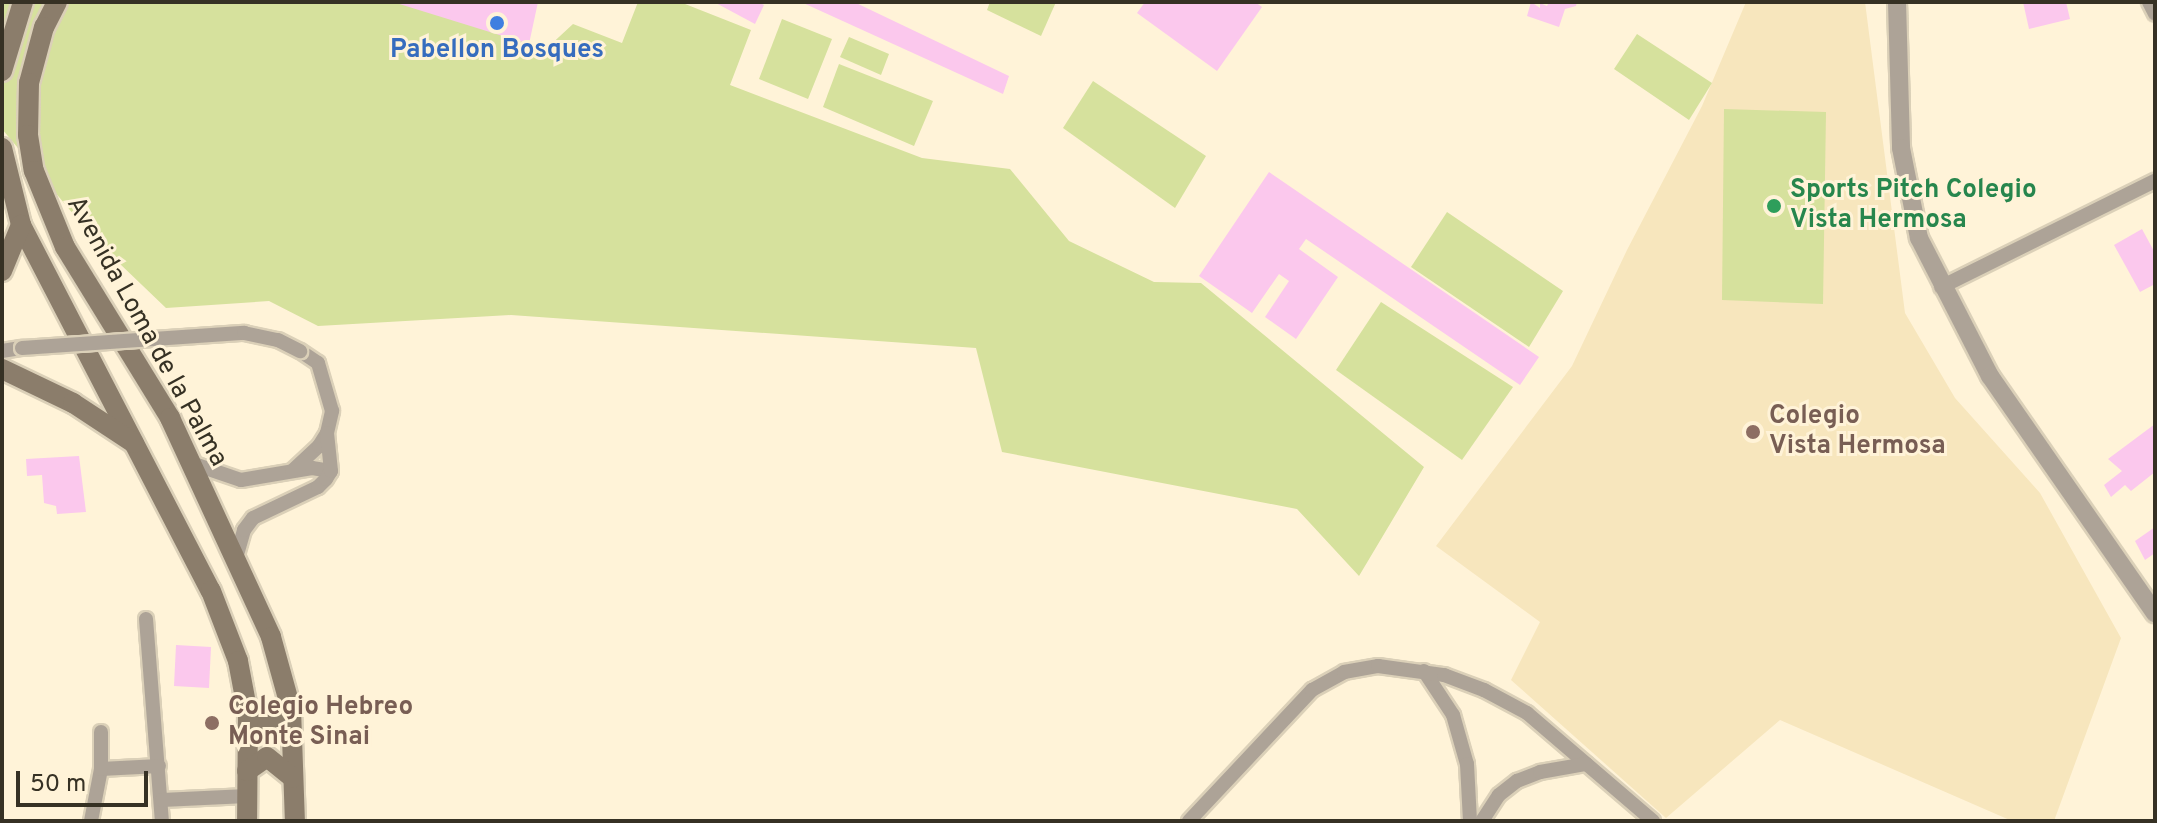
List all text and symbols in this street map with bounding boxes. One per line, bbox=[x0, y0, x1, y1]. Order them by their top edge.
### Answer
marker: Pabellon Bosques bbox=[488, 14, 506, 32]
place label: Pabellon Bosques bbox=[390, 35, 604, 67]
place label: Sports Pitch Colegio Vista Hermosa bbox=[1790, 175, 2037, 236]
street label: Avenida Loma de la Palma bbox=[59, 192, 233, 472]
marker: Sports Pitch Colegio Vista Hermosa bbox=[1765, 197, 1783, 215]
place label: Colegio Vista Hermosa bbox=[1769, 401, 1946, 462]
marker: Colegio Vista Hermosa bbox=[1744, 423, 1762, 441]
place label: Colegio Hebreo Monte Sinai bbox=[228, 692, 413, 754]
marker: Colegio Hebreo Monte Sinai bbox=[203, 714, 221, 732]
scale bar bbox=[20, 755, 152, 805]
text: 50 m bbox=[30, 770, 86, 800]

